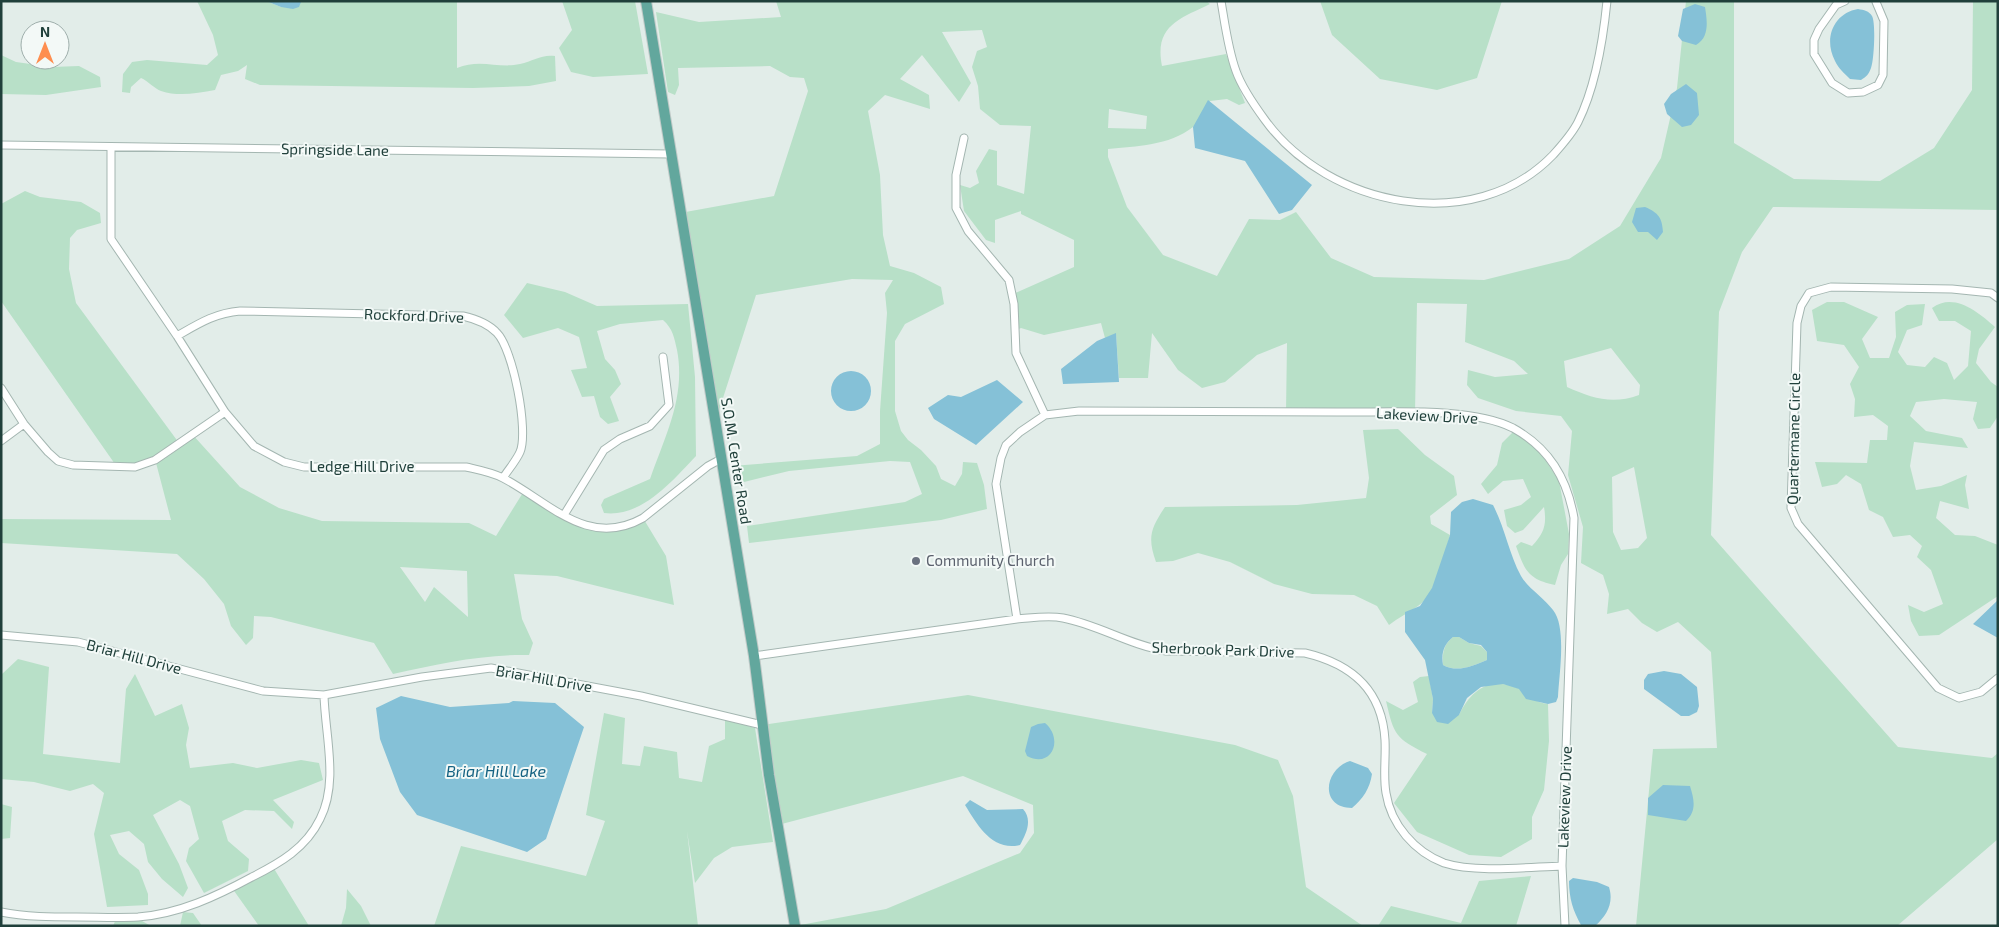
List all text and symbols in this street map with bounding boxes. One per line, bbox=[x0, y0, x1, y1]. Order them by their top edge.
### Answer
north arrow bbox=[20, 20, 70, 70]
text: N bbox=[40, 23, 50, 40]
street label: Springside Lane bbox=[281, 139, 389, 159]
street label: Rockford Drive bbox=[364, 304, 464, 326]
street label: Quartermane Circle bbox=[1783, 373, 1804, 505]
street label: S.O.M. Center Road bbox=[718, 396, 756, 525]
street label: Lakeview Drive bbox=[1376, 403, 1479, 427]
street label: Ledge Hill Drive bbox=[309, 457, 415, 475]
place label: Community Church bbox=[926, 551, 1055, 569]
marker: Community Church bbox=[910, 555, 922, 567]
street label: Briar Hill Drive bbox=[85, 635, 184, 677]
street label: Sherbrook Park Drive bbox=[1151, 638, 1295, 660]
street label: Briar Hill Drive bbox=[495, 661, 594, 695]
street label: Lakeview Drive bbox=[1553, 746, 1575, 848]
water label: Briar Hill Lake bbox=[446, 761, 547, 780]

